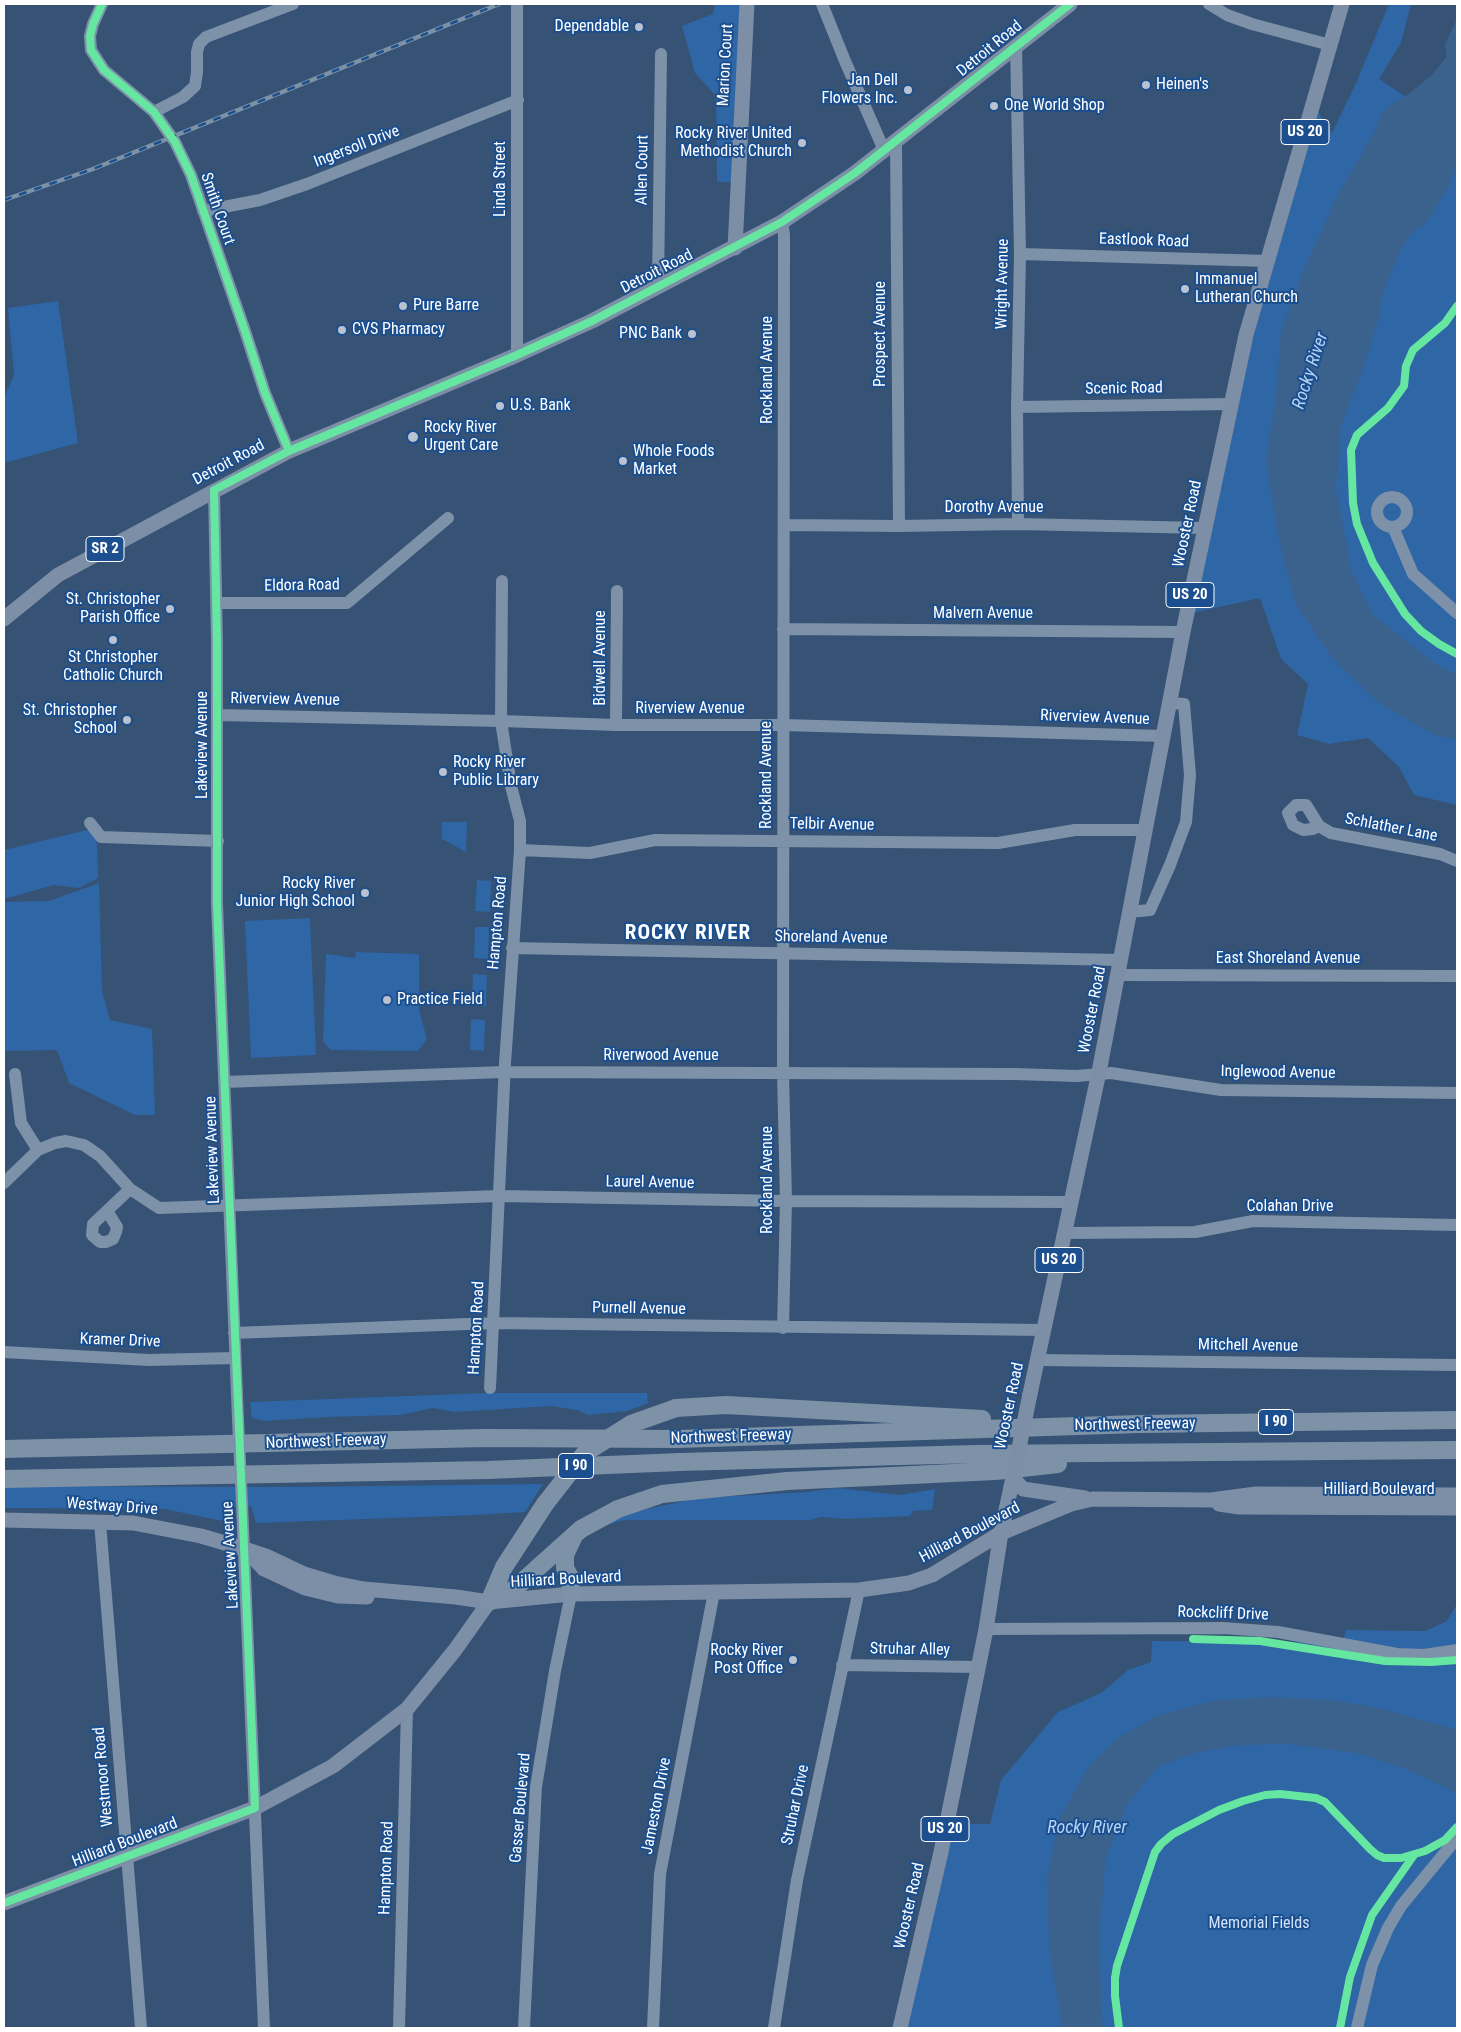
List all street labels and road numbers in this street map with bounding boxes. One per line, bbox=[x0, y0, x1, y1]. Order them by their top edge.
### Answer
street label: Detroit Road bbox=[954, 17, 1026, 81]
street label: Marion Court bbox=[714, 23, 738, 107]
road number: US 20 bbox=[1281, 120, 1329, 144]
street label: Ingersoll Drive bbox=[311, 122, 403, 172]
street label: Allen Court bbox=[633, 135, 653, 205]
street label: Linda Street bbox=[491, 141, 511, 217]
street label: Smith Court bbox=[196, 170, 238, 248]
street label: Eastlook Road bbox=[1098, 230, 1190, 252]
street label: Wright Avenue bbox=[993, 239, 1013, 329]
street label: Detroit Road bbox=[618, 246, 696, 298]
street label: Prospect Avenue bbox=[871, 281, 891, 387]
street label: Rockland Avenue bbox=[758, 316, 778, 424]
street label: Scenic Road bbox=[1085, 379, 1163, 399]
street label: Detroit Road bbox=[190, 436, 268, 490]
street label: Wooster Road bbox=[1169, 479, 1207, 569]
street label: Dorothy Avenue bbox=[945, 498, 1043, 518]
road number: SR 2 bbox=[86, 536, 124, 562]
street label: Eldora Road bbox=[264, 576, 340, 596]
road number: US 20 bbox=[1166, 582, 1214, 608]
street label: Malvern Avenue bbox=[933, 604, 1033, 624]
street label: Bidwell Avenue bbox=[591, 610, 611, 706]
street label: Riverview Avenue bbox=[230, 689, 340, 711]
street label: Lakeview Avenue bbox=[193, 691, 213, 799]
street label: Riverview Avenue bbox=[635, 699, 745, 719]
street label: Riverview Avenue bbox=[1040, 706, 1150, 730]
street label: Rockland Avenue bbox=[757, 721, 777, 829]
street label: Schlather Lane bbox=[1343, 810, 1439, 846]
street label: Telbir Avenue bbox=[789, 815, 875, 835]
street label: Hampton Road bbox=[484, 876, 512, 970]
street label: Shoreland Avenue bbox=[774, 927, 888, 949]
street label: East Shoreland Avenue bbox=[1216, 949, 1360, 969]
street label: Wooster Road bbox=[1075, 965, 1111, 1055]
street label: Riverwood Avenue bbox=[603, 1046, 719, 1066]
street label: Inglewood Avenue bbox=[1220, 1062, 1336, 1084]
street label: Lakeview Avenue bbox=[202, 1096, 224, 1204]
street label: Rockland Avenue bbox=[758, 1126, 778, 1234]
street label: Laurel Avenue bbox=[606, 1173, 694, 1193]
street label: Colahan Drive bbox=[1246, 1197, 1334, 1217]
road number: US 20 bbox=[1035, 1248, 1083, 1272]
street label: Hampton Road bbox=[465, 1281, 489, 1375]
street label: Purnell Avenue bbox=[592, 1299, 686, 1319]
street label: Kramer Drive bbox=[79, 1330, 161, 1352]
street label: Mitchell Avenue bbox=[1198, 1336, 1298, 1356]
street label: Wooster Road bbox=[991, 1361, 1029, 1451]
road number: I 90 bbox=[1258, 1410, 1294, 1434]
street label: Northwest Freeway bbox=[1074, 1414, 1196, 1436]
street label: Northwest Freeway bbox=[670, 1425, 792, 1449]
street label: Northwest Freeway bbox=[265, 1430, 387, 1454]
road number: I 90 bbox=[558, 1454, 594, 1478]
street label: Hilliard Boulevard bbox=[1323, 1480, 1435, 1500]
street label: Westway Drive bbox=[66, 1494, 158, 1520]
street label: Hilliard Boulevard bbox=[916, 1498, 1024, 1568]
street label: Lakeview Avenue bbox=[219, 1501, 243, 1609]
street label: Hilliard Boulevard bbox=[510, 1568, 622, 1592]
street label: Rockcliff Drive bbox=[1177, 1603, 1269, 1625]
street label: Struhar Alley bbox=[870, 1640, 950, 1660]
street label: Westmoor Road bbox=[90, 1726, 118, 1828]
street label: Gasser Boulevard bbox=[507, 1752, 535, 1864]
street label: Jameston Drive bbox=[638, 1756, 676, 1856]
street label: Struhar Drive bbox=[778, 1763, 814, 1847]
street label: Hilliard Boulevard bbox=[70, 1814, 180, 1872]
road number: US 20 bbox=[921, 1816, 969, 1842]
street label: Hampton Road bbox=[376, 1821, 398, 1915]
street label: Wooster Road bbox=[891, 1861, 929, 1951]

